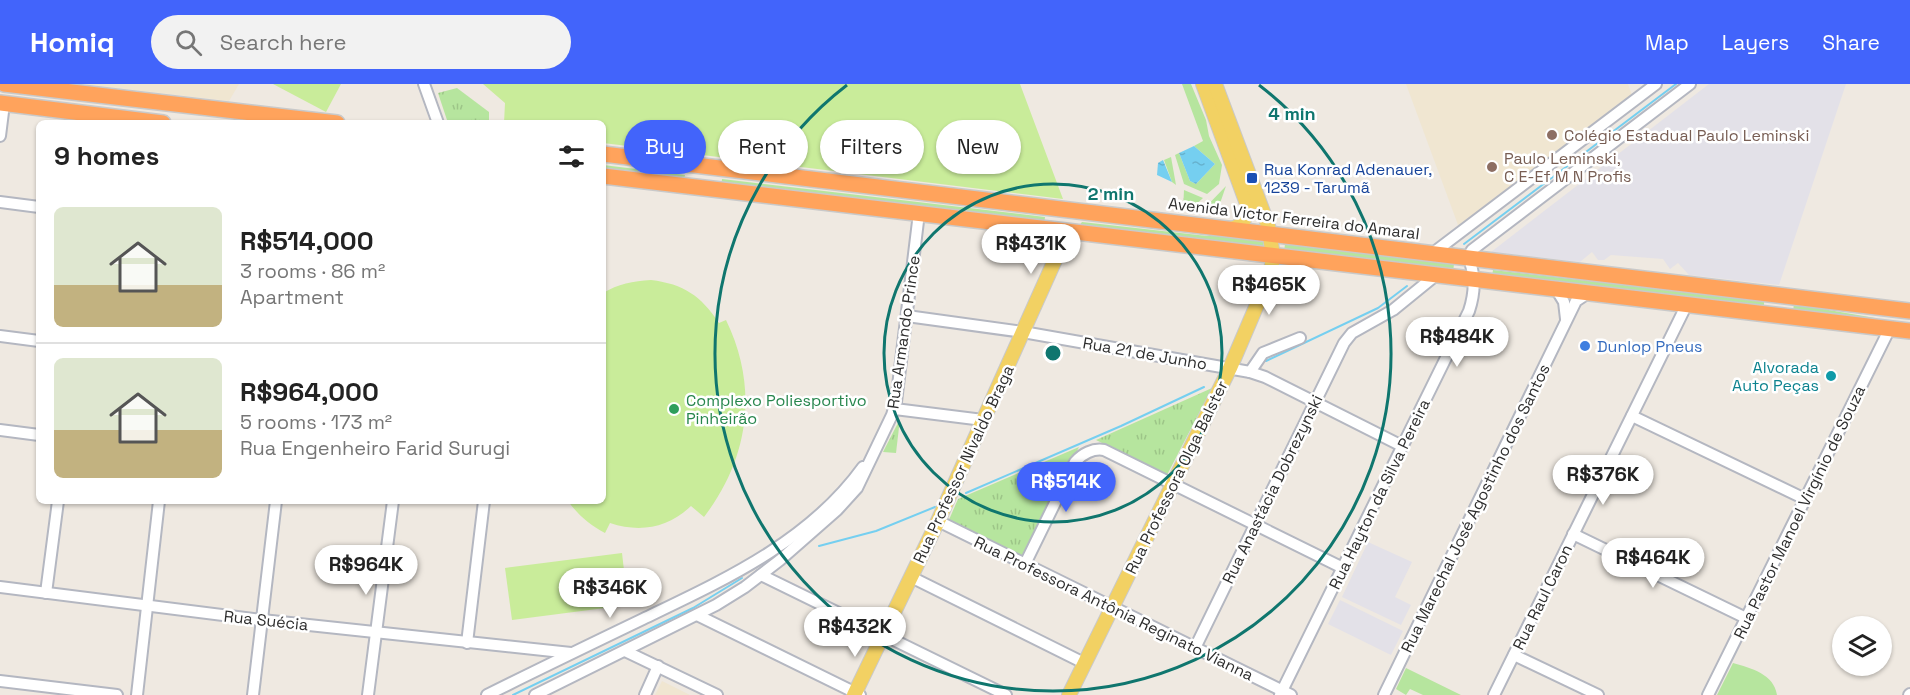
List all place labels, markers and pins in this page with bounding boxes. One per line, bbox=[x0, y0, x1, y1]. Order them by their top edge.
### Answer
place label: Colégio Estadual Paulo Leminski bbox=[1564, 125, 1809, 146]
marker: Colégio Estadual Paulo Leminski bbox=[1545, 128, 1559, 142]
place label: Paulo Leminski, C E-Ef M N Profis bbox=[1504, 148, 1631, 187]
place label: Rua Konrad Adenauer, 1239 - Tarumã bbox=[1264, 159, 1432, 198]
marker: Paulo Leminski, C E-Ef M N Profis bbox=[1485, 160, 1499, 174]
marker: Rua Konrad Adenauer, 1239 - Tarumã bbox=[1245, 171, 1259, 185]
pin: R$431K bbox=[982, 224, 1080, 275]
pin: R$465K bbox=[1220, 265, 1318, 316]
pin: R$484K bbox=[1408, 317, 1506, 368]
place label: Dunlop Pneus bbox=[1597, 336, 1703, 357]
marker: Dunlop Pneus bbox=[1578, 339, 1592, 353]
centre of rings bbox=[1043, 343, 1063, 363]
place label: Alvorada Auto Peças bbox=[1732, 357, 1819, 396]
marker: Alvorada Auto Peças bbox=[1824, 369, 1838, 383]
place label: Complexo Poliesportivo Pinheirão bbox=[686, 390, 867, 429]
marker: Complexo Poliesportivo Pinheirão bbox=[667, 402, 681, 416]
pin: R$376K bbox=[1554, 455, 1652, 506]
pin: R$514K bbox=[1017, 462, 1115, 513]
pin: R$464K bbox=[1604, 538, 1702, 589]
pin: R$964K bbox=[317, 545, 415, 596]
pin: R$346K bbox=[561, 568, 659, 619]
pin: R$432K bbox=[806, 607, 904, 658]

